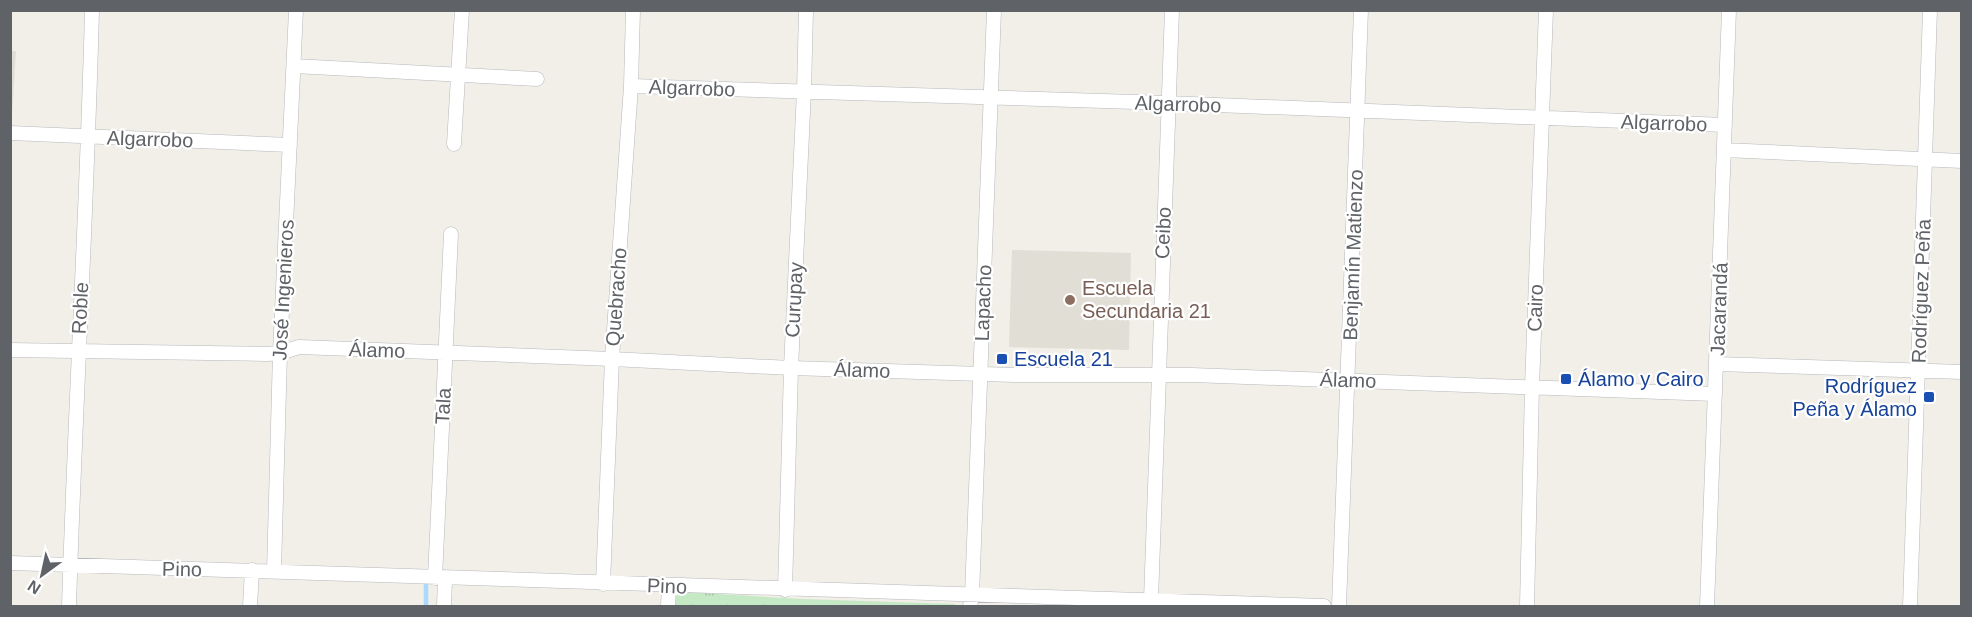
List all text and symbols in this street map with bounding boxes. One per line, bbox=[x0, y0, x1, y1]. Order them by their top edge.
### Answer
street label: Algarrobo bbox=[648, 75, 736, 101]
street label: Algarrobo bbox=[1134, 91, 1222, 117]
street label: Algarrobo bbox=[1620, 110, 1708, 136]
street label: Algarrobo bbox=[106, 126, 194, 152]
street label: Benjamín Matienzo bbox=[1339, 169, 1367, 341]
street label: Ceibo bbox=[1151, 206, 1175, 260]
street label: Rodríguez Peña bbox=[1907, 218, 1935, 364]
street label: José Ingenieros bbox=[268, 219, 298, 361]
street label: Quebracho bbox=[602, 247, 630, 347]
street label: Jacarandá bbox=[1706, 261, 1732, 356]
street label: Curupay bbox=[781, 262, 807, 338]
street label: Lapacho bbox=[971, 264, 995, 342]
place label: Escuela Secundaria 21 bbox=[1082, 277, 1211, 322]
street label: Roble bbox=[68, 281, 92, 335]
street label: Cairo bbox=[1523, 284, 1547, 332]
marker: Escuela Secundaria 21 bbox=[1063, 293, 1077, 307]
street label: Álamo bbox=[348, 338, 406, 362]
place label: Escuela 21 bbox=[1014, 348, 1113, 370]
marker: Escuela 21 bbox=[995, 352, 1009, 366]
street label: Álamo bbox=[833, 358, 891, 382]
street label: Álamo bbox=[1319, 368, 1377, 392]
place label: Álamo y Cairo bbox=[1578, 368, 1704, 390]
marker: Álamo y Cairo bbox=[1559, 372, 1573, 386]
place label: Rodríguez Peña y Álamo bbox=[1792, 375, 1917, 420]
street label: Tala bbox=[431, 386, 455, 425]
marker: Rodríguez Peña y Álamo bbox=[1922, 390, 1936, 404]
north arrow bbox=[12, 545, 72, 605]
street label: Pino bbox=[162, 558, 202, 580]
street label: Pino bbox=[647, 574, 687, 598]
text: N bbox=[25, 577, 44, 597]

